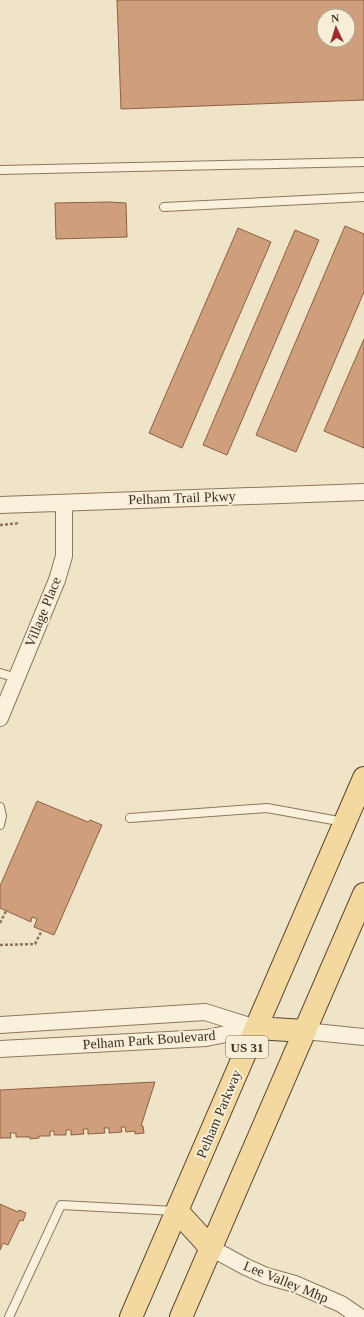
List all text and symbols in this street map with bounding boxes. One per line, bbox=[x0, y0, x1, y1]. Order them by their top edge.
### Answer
north arrow bbox=[316, 8, 356, 48]
text: N bbox=[331, 12, 340, 24]
street label: Pelham Trail Pkwy bbox=[128, 489, 236, 507]
street label: Village Place bbox=[22, 575, 64, 649]
street label: Pelham Park Boulevard bbox=[82, 1028, 216, 1052]
road number: US 31 bbox=[226, 1036, 268, 1058]
street label: Pelham Parkway bbox=[194, 1068, 244, 1160]
street label: Lee Valley Mhp bbox=[241, 1258, 331, 1306]

